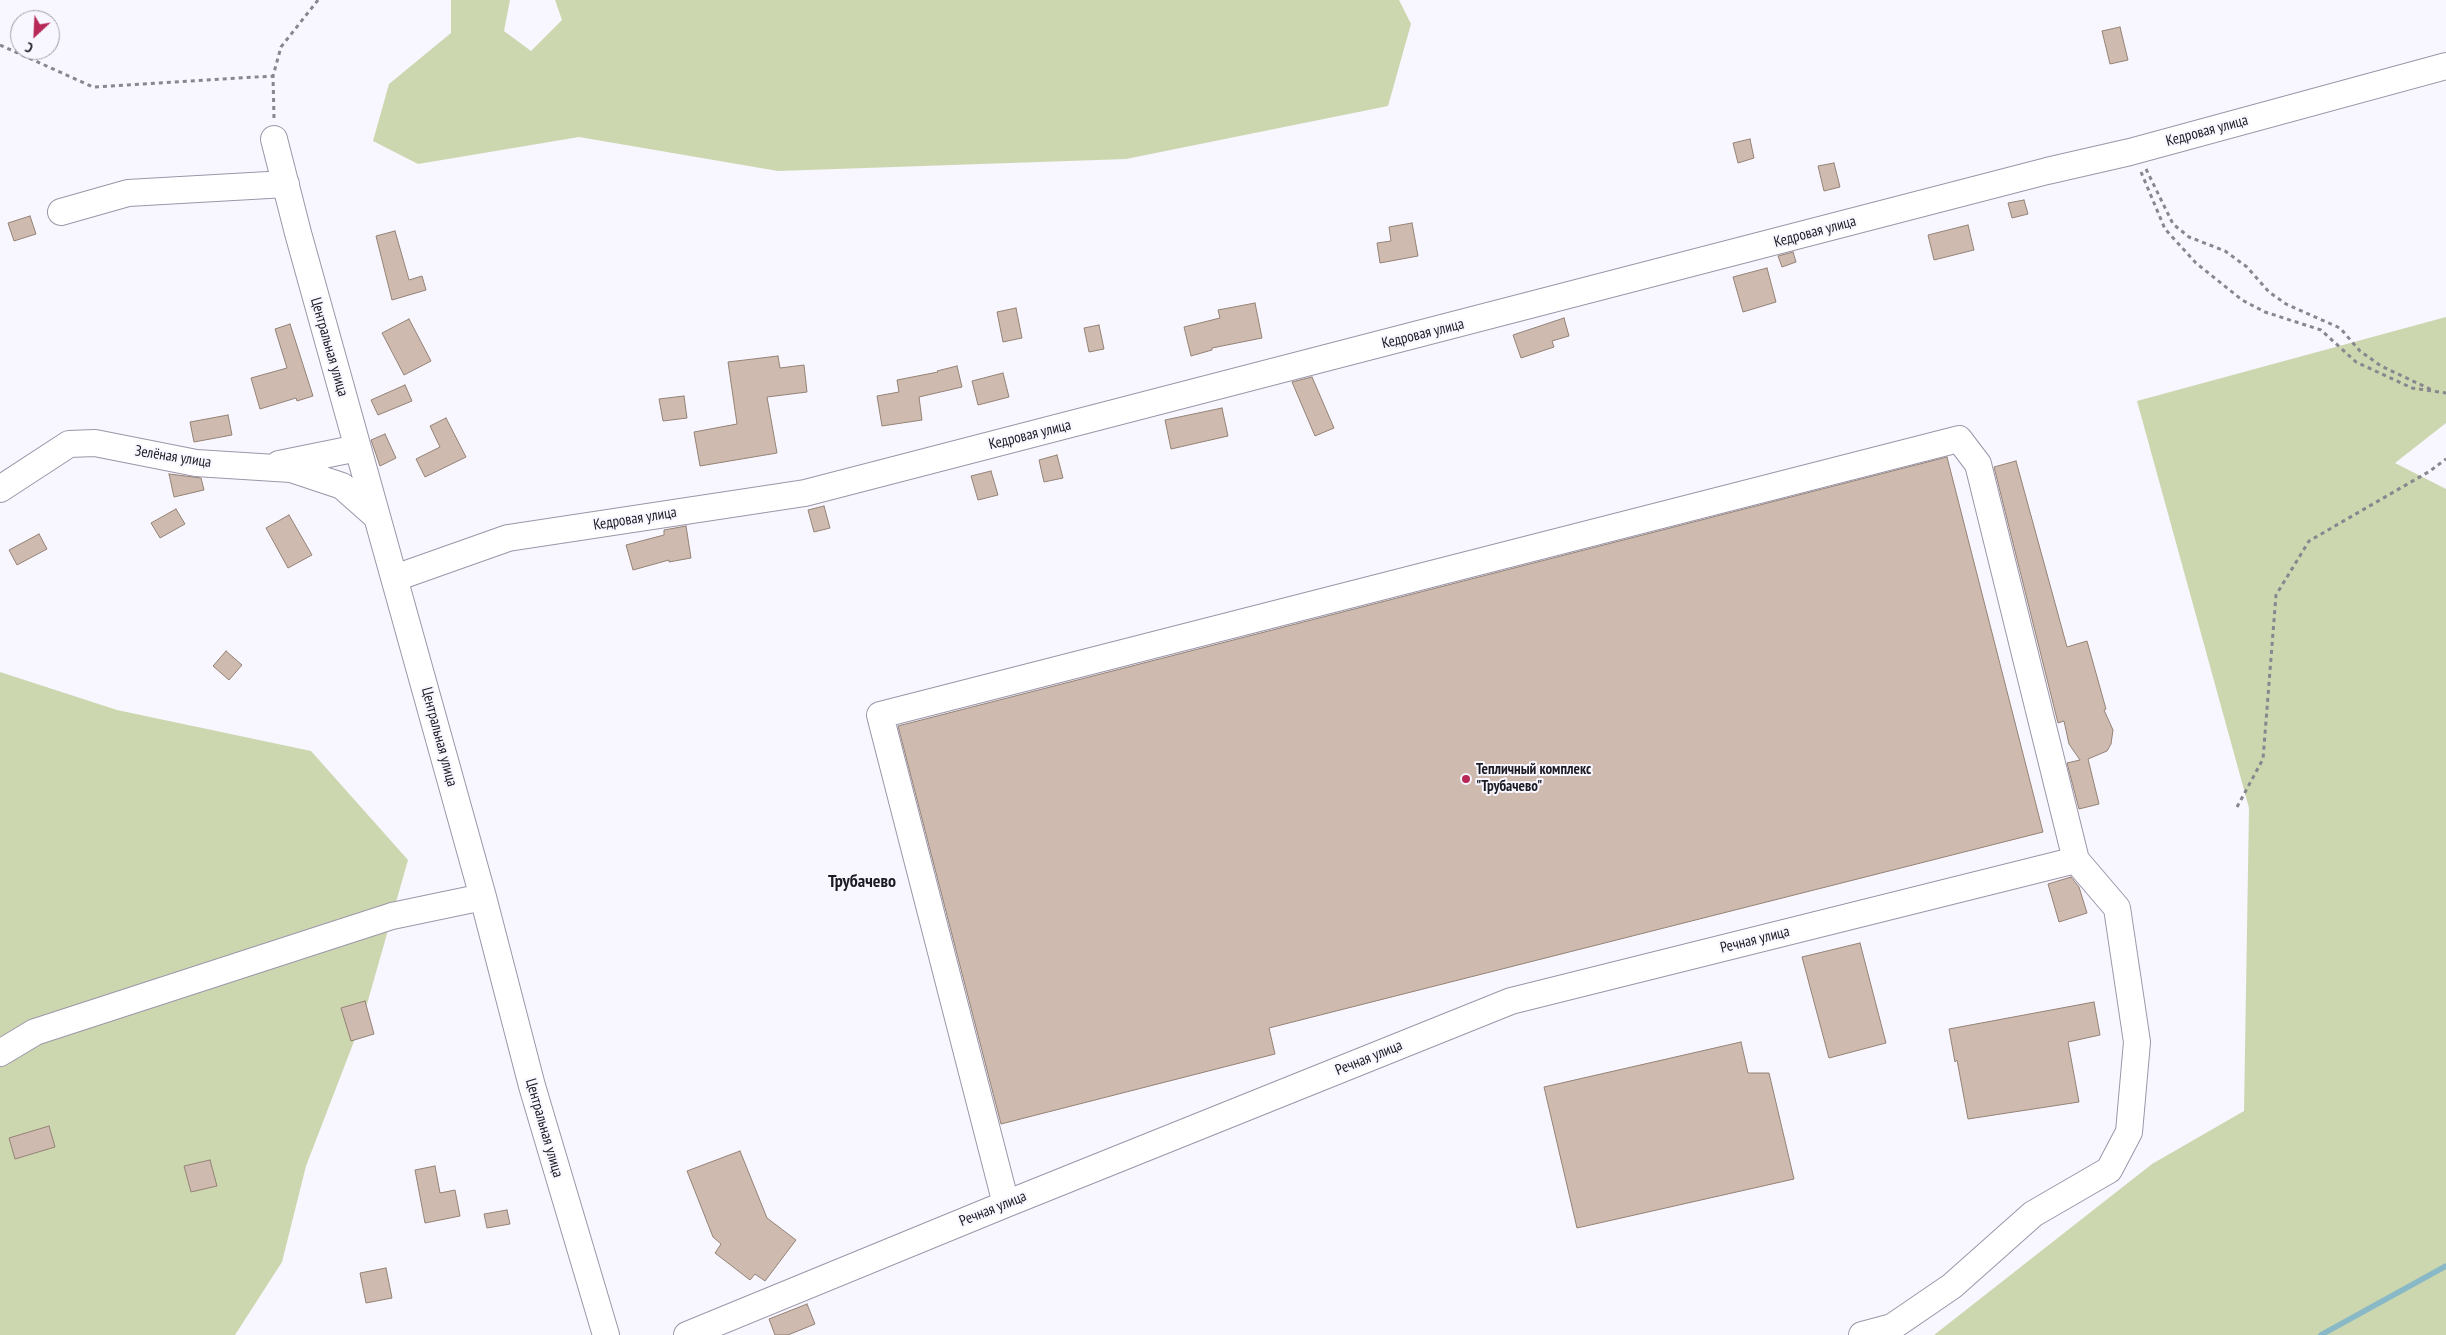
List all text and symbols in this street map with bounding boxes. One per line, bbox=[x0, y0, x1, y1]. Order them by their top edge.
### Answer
north arrow bbox=[10, 10, 60, 60]
text: С bbox=[22, 38, 36, 57]
street label: Кедровая улица bbox=[2164, 111, 2250, 151]
street label: Кедровая улица bbox=[1772, 212, 1858, 252]
street label: Центральная улица bbox=[306, 295, 352, 399]
street label: Кедровая улица bbox=[1380, 315, 1466, 353]
street label: Кедровая улица bbox=[987, 416, 1073, 454]
street label: Зелёная улица bbox=[134, 442, 212, 472]
street label: Кедровая улица bbox=[592, 504, 678, 534]
street label: Центральная улица bbox=[417, 685, 461, 789]
place label: Тепличный комплекс "Трубачево" bbox=[1476, 761, 1591, 796]
marker: Тепличный комплекс "Трубачево" bbox=[1460, 773, 1472, 785]
district label: Трубачево bbox=[828, 871, 896, 893]
street label: Речная улица bbox=[1719, 923, 1791, 957]
street label: Речная улица bbox=[1333, 1036, 1405, 1080]
street label: Центральная улица bbox=[521, 1076, 567, 1180]
street label: Речная улица bbox=[957, 1187, 1029, 1231]

